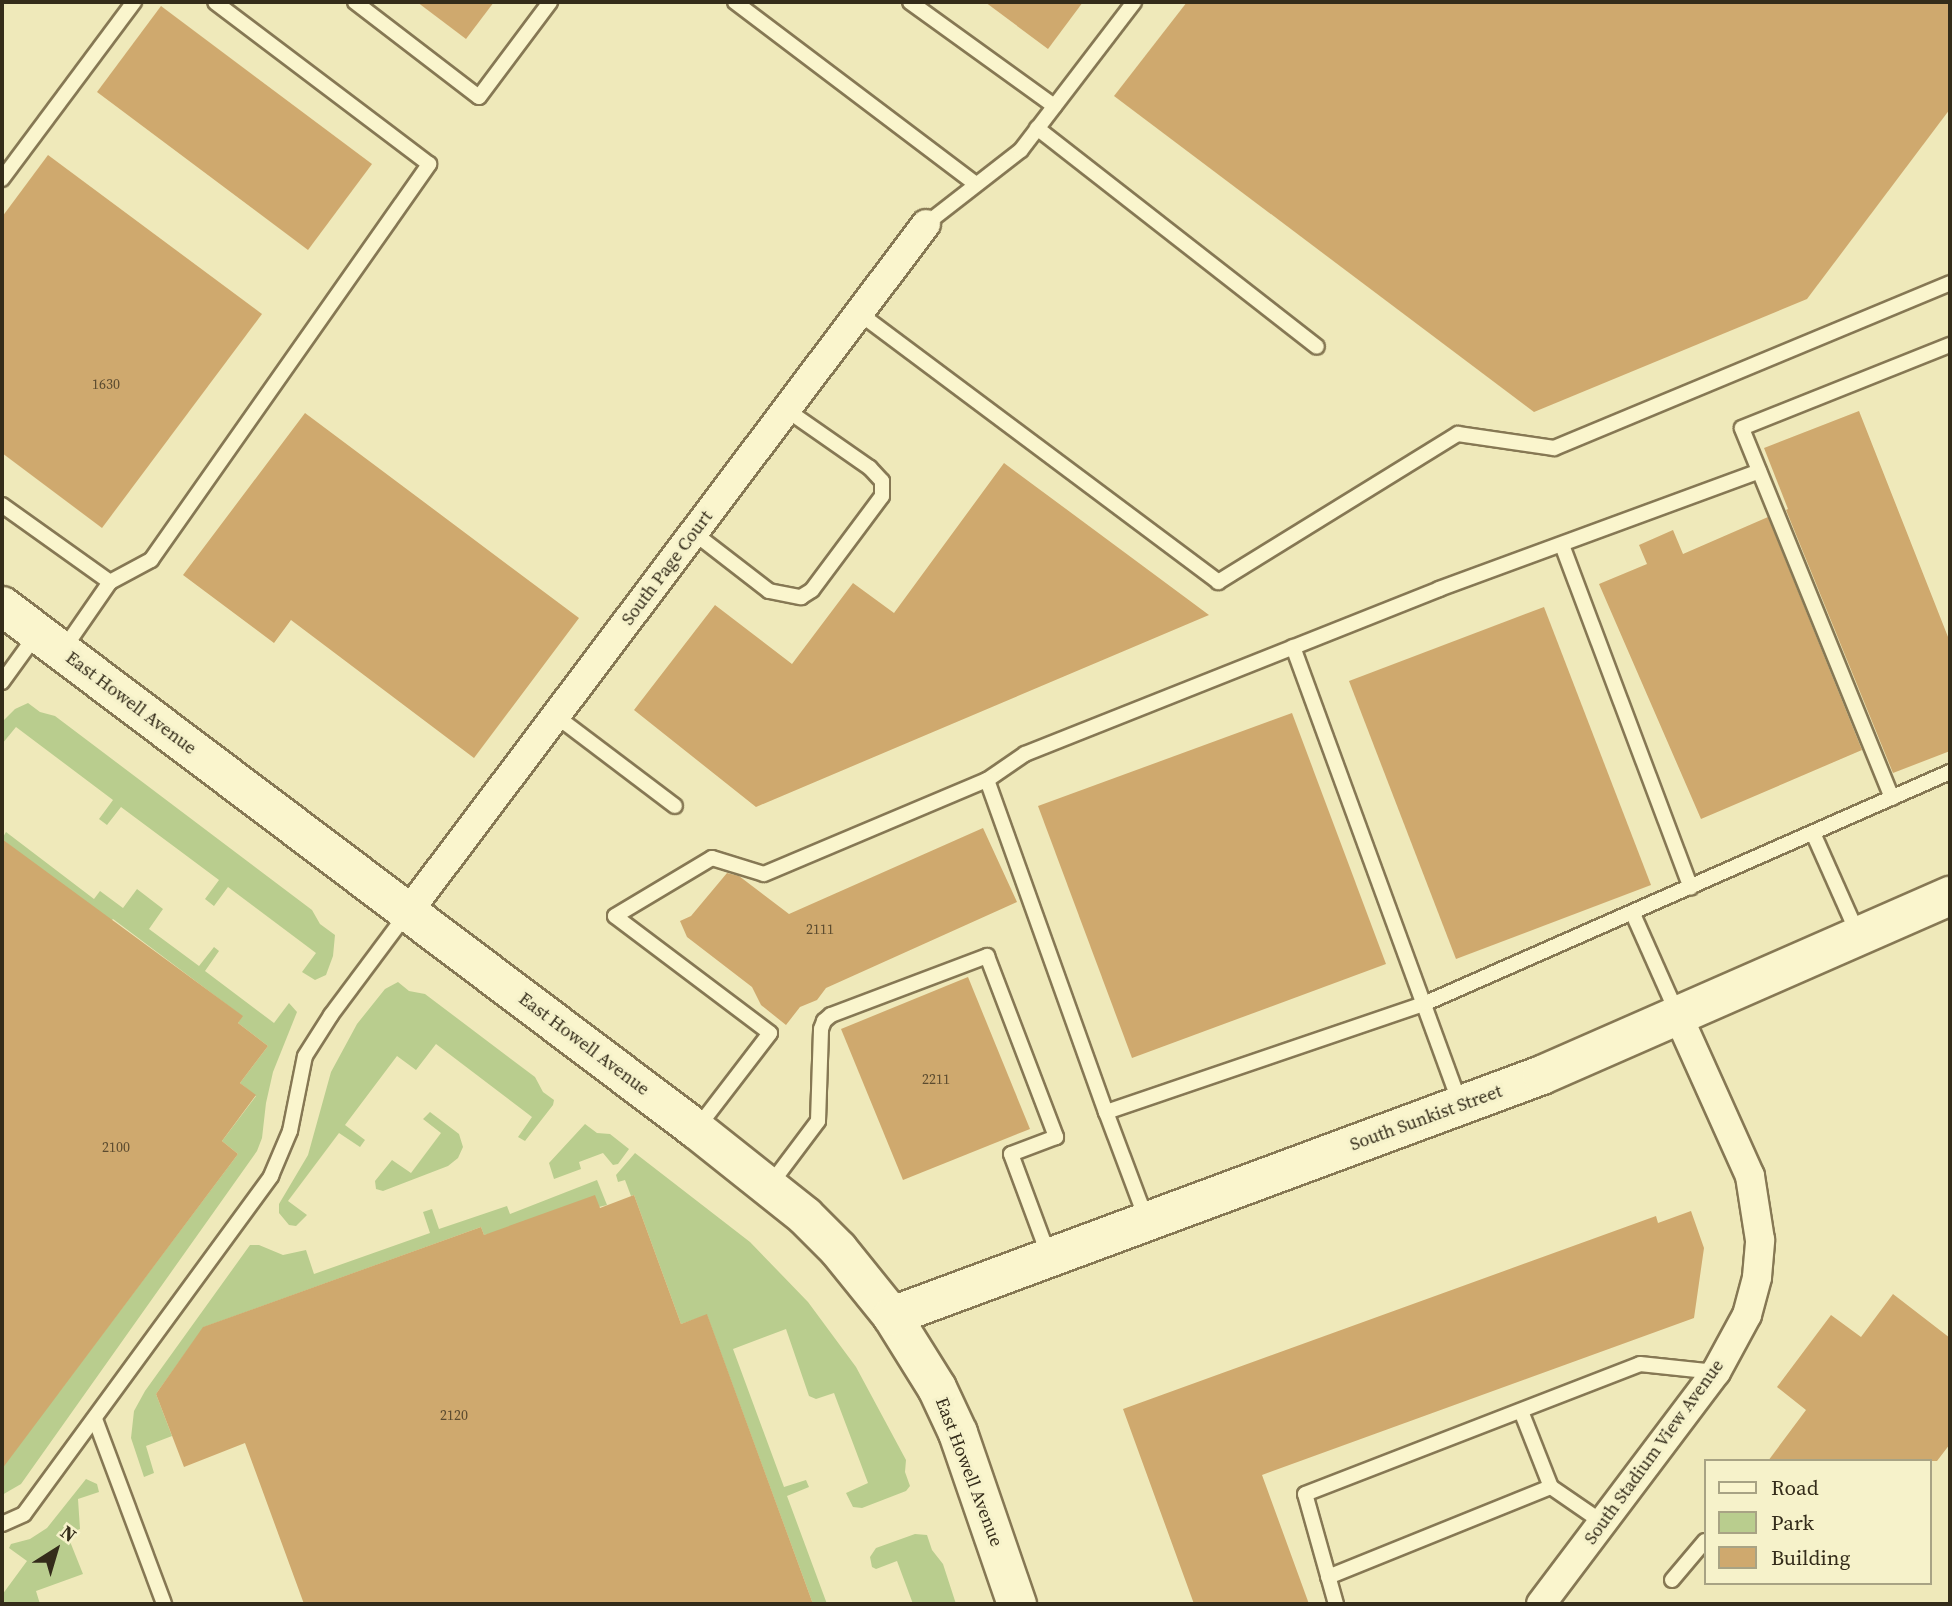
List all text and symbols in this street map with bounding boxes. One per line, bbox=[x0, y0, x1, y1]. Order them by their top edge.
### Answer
house number: 1630 bbox=[92, 376, 120, 392]
street label: South Page Court bbox=[617, 507, 717, 629]
street label: East Howell Avenue bbox=[61, 647, 201, 759]
house number: 2111 bbox=[806, 921, 834, 937]
street label: East Howell Avenue bbox=[514, 988, 654, 1100]
house number: 2211 bbox=[922, 1071, 950, 1087]
street label: South Sunkist Street bbox=[1347, 1080, 1505, 1156]
house number: 2100 bbox=[102, 1139, 130, 1155]
street label: South Stadium View Avenue bbox=[1579, 1355, 1729, 1549]
street label: East Howell Avenue bbox=[931, 1394, 1007, 1550]
house number: 2120 bbox=[440, 1407, 468, 1423]
legend bbox=[1703, 1459, 1931, 1585]
text: Road bbox=[1771, 1473, 1819, 1502]
text: Park bbox=[1771, 1508, 1814, 1537]
north arrow bbox=[21, 1515, 91, 1585]
text: N bbox=[55, 1519, 82, 1548]
text: Building bbox=[1771, 1543, 1850, 1572]

